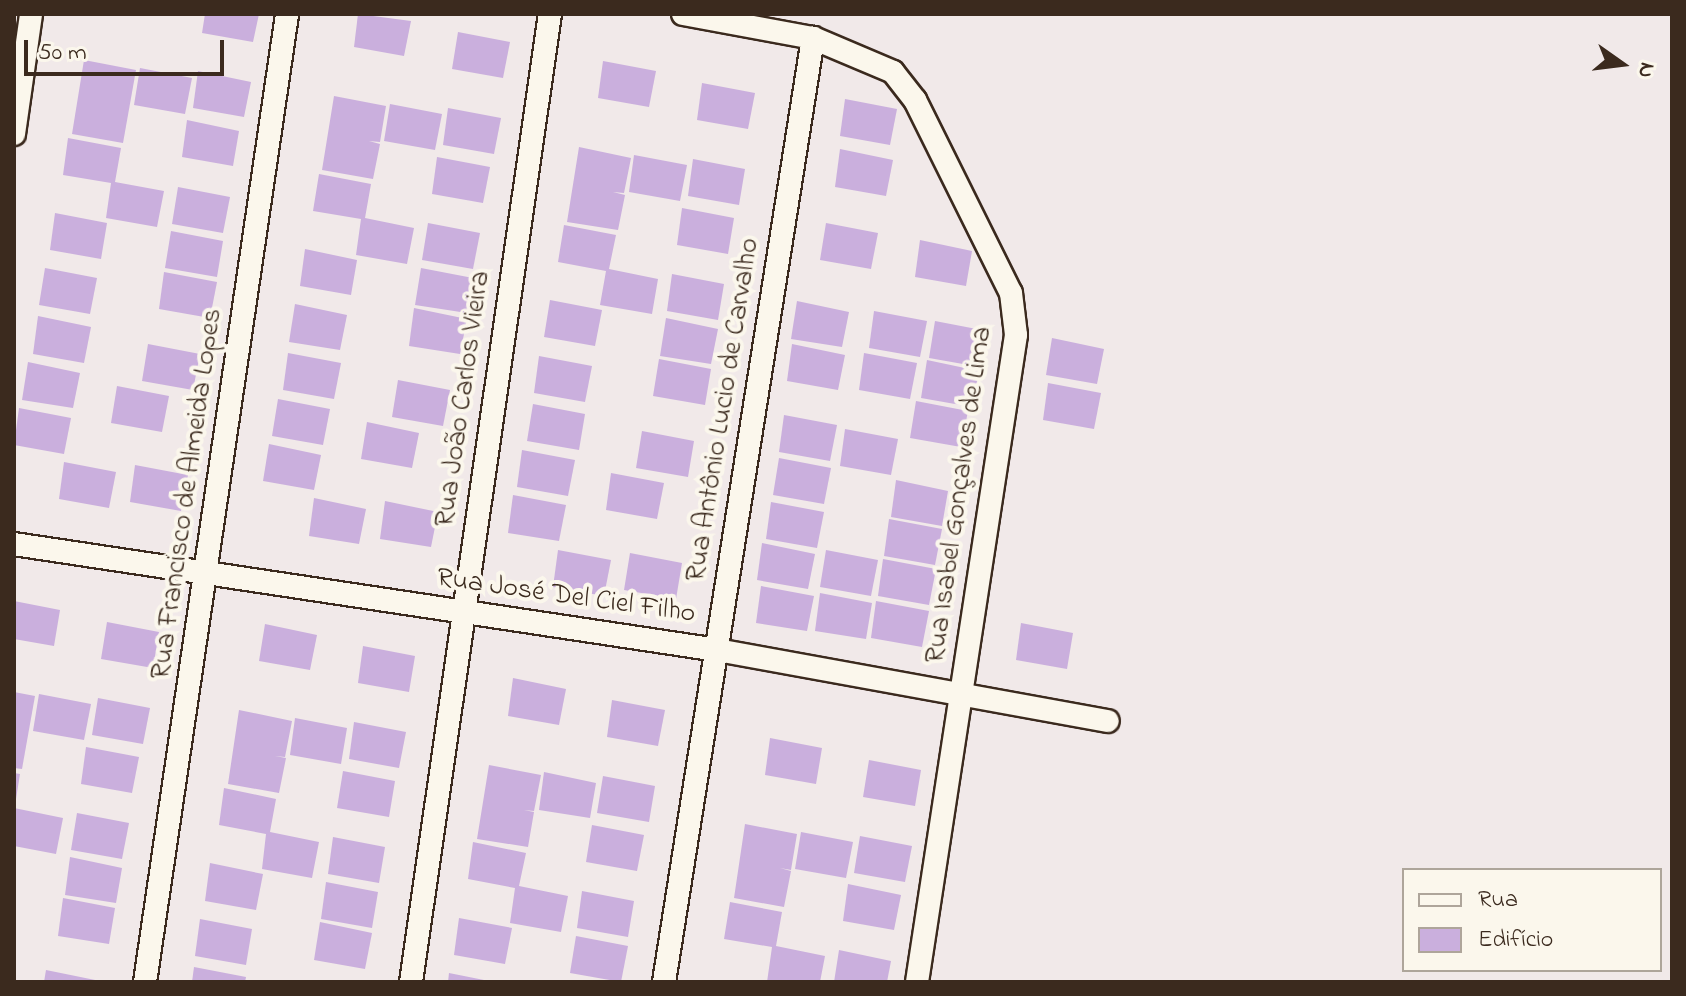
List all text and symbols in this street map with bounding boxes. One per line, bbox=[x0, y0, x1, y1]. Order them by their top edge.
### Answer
scale bar bbox=[28, 24, 228, 74]
north arrow bbox=[1582, 24, 1662, 104]
text: 50 m bbox=[38, 36, 87, 71]
text: N bbox=[1628, 59, 1663, 81]
street label: Rua Antônio Lucio de Carvalho bbox=[680, 236, 768, 584]
street label: Rua João Carlos Vieira bbox=[429, 269, 499, 529]
street label: Rua Francisco de Almeida Lopes bbox=[145, 306, 231, 682]
street label: Rua Isabel Gonçalves de Lima bbox=[920, 324, 1000, 666]
street label: Rua José Del Ciel Filho bbox=[435, 562, 697, 632]
legend bbox=[1402, 868, 1662, 972]
text: Rua bbox=[1478, 883, 1518, 918]
text: Edifício bbox=[1478, 923, 1553, 958]

